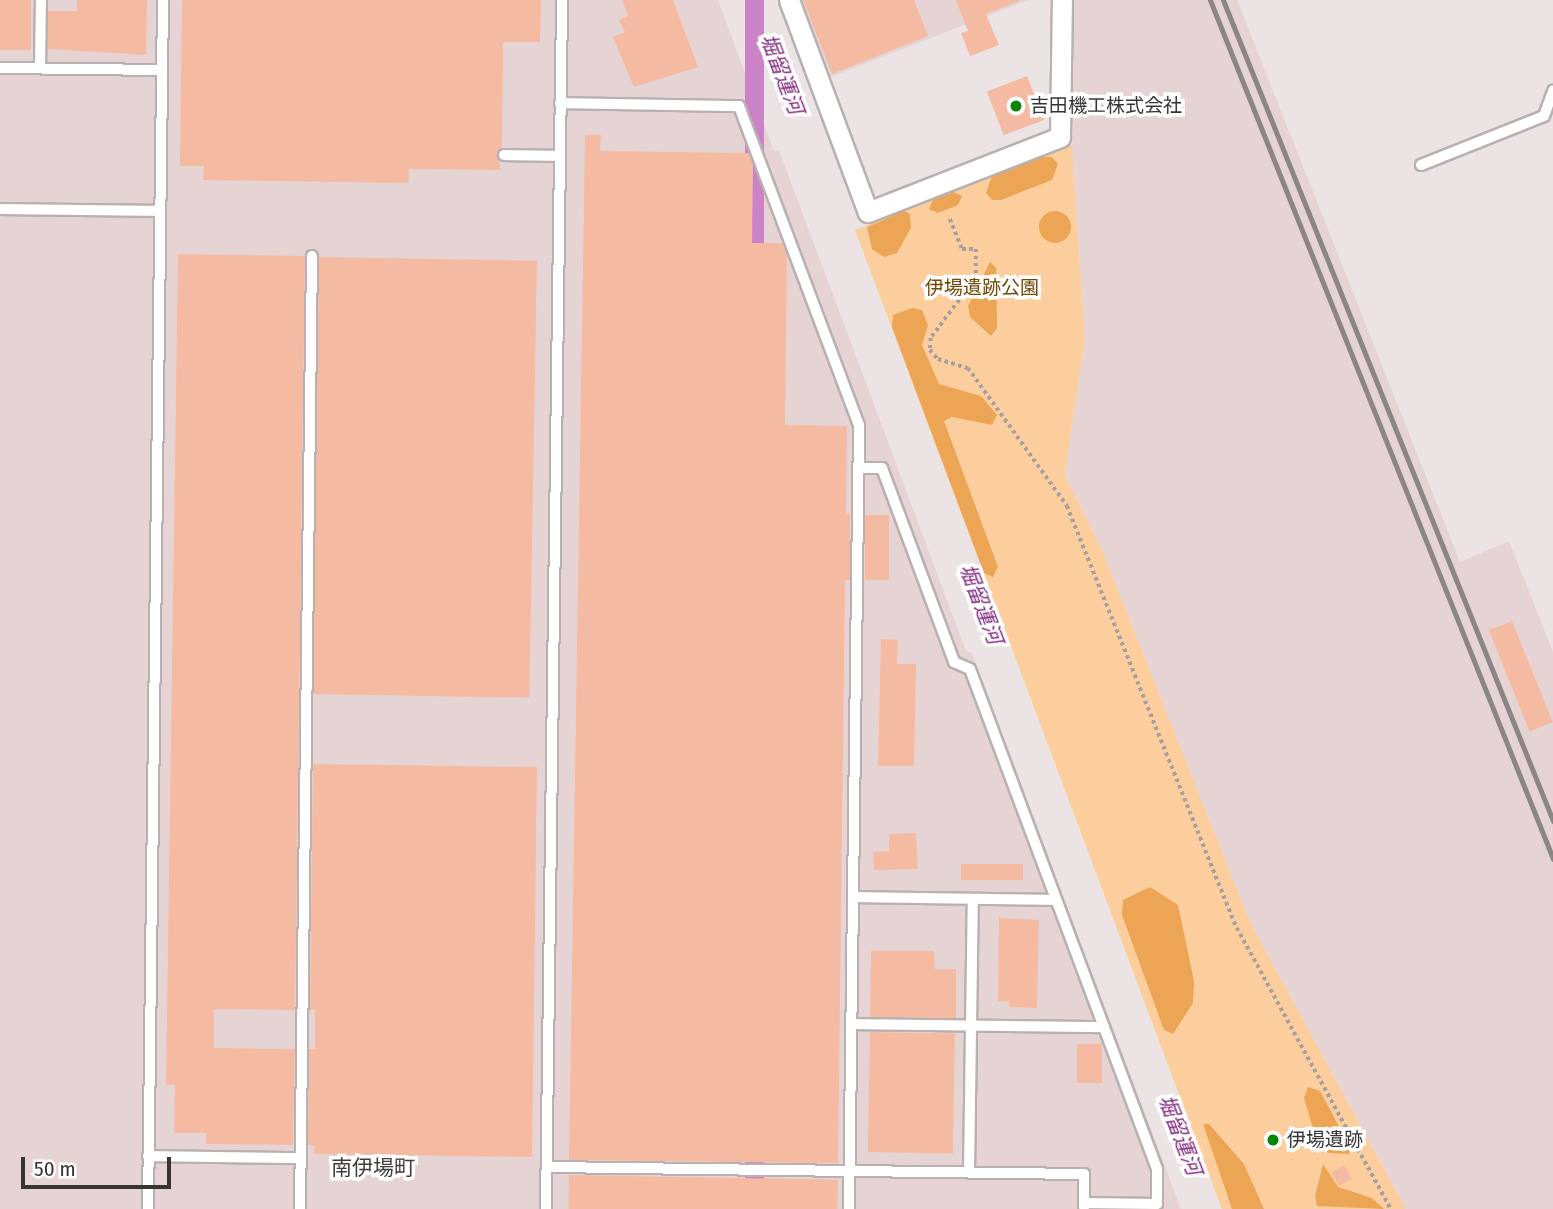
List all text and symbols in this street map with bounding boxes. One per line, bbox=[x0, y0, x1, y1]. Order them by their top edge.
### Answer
water label: 堀留運河 bbox=[755, 30, 809, 118]
place label: 吉田機工株式会社 bbox=[1030, 95, 1182, 117]
marker: 吉田機工株式会社 bbox=[1008, 98, 1024, 114]
park label: 伊場遺跡公園 bbox=[925, 277, 1039, 299]
water label: 堀留運河 bbox=[954, 560, 1008, 648]
water label: 堀留運河 bbox=[1153, 1091, 1207, 1179]
place label: 伊場遺跡 bbox=[1287, 1129, 1363, 1151]
marker: 伊場遺跡 bbox=[1265, 1132, 1281, 1148]
scale bar bbox=[24, 1142, 175, 1186]
district label: 南伊場町 bbox=[331, 1155, 415, 1181]
text: 50 m bbox=[34, 1156, 76, 1182]

